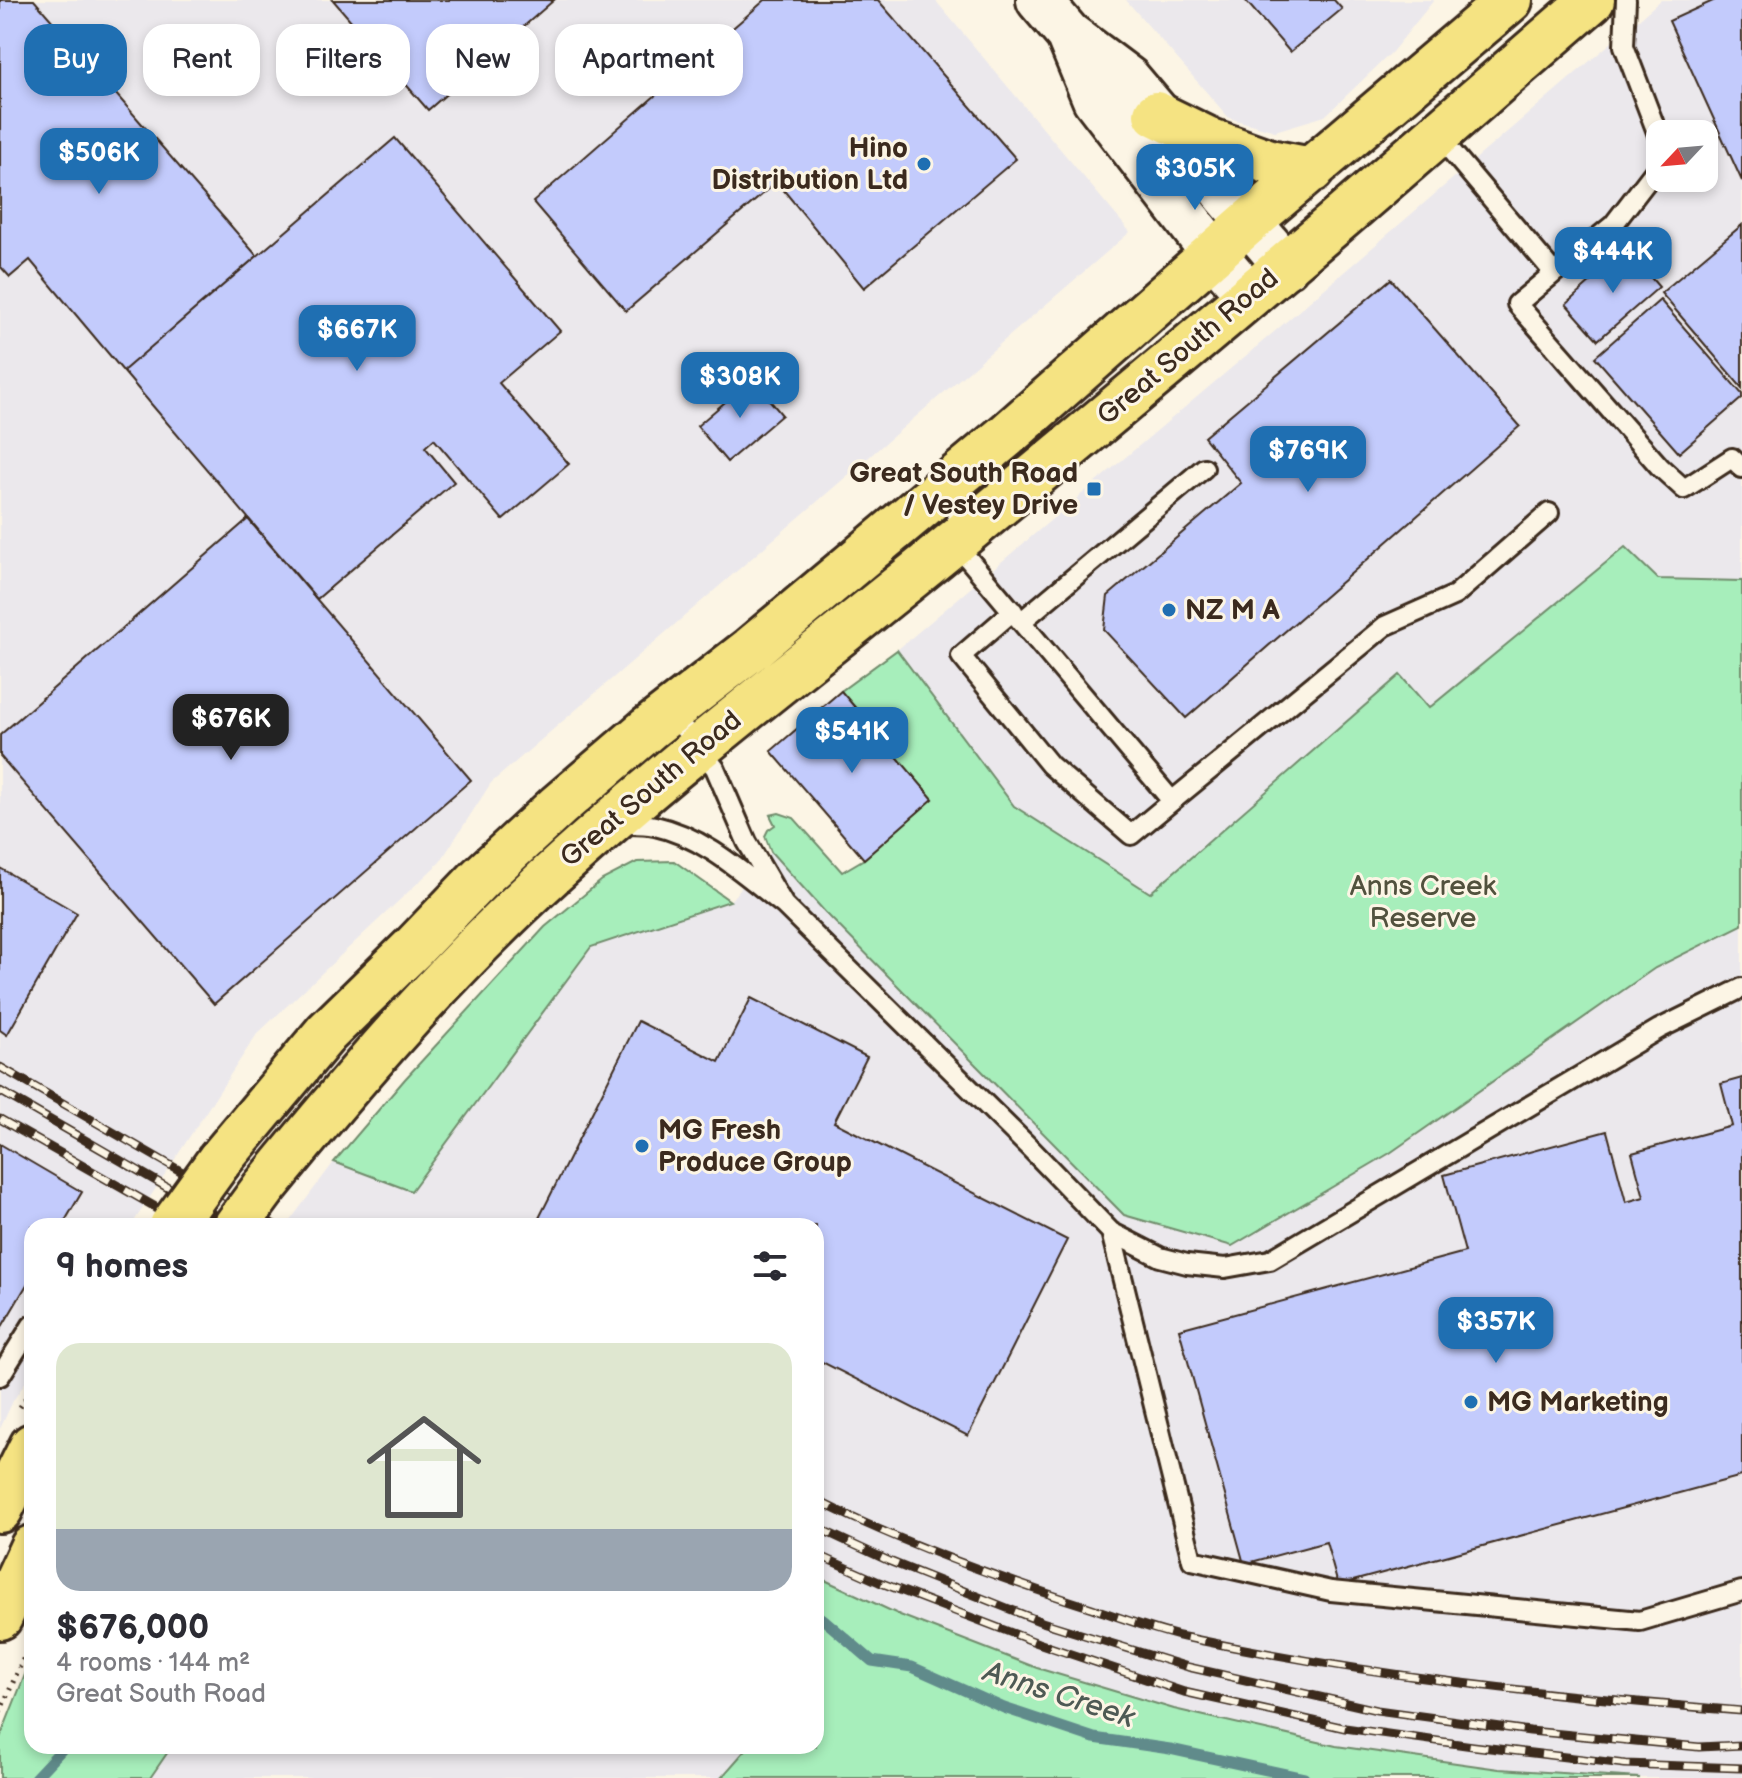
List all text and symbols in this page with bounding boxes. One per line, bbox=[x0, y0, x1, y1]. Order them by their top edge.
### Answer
chip: Buy bbox=[24, 24, 127, 96]
chip: Rent bbox=[143, 24, 260, 96]
chip: Filters bbox=[276, 24, 410, 96]
chip: New bbox=[426, 24, 539, 96]
chip: Apartment bbox=[555, 24, 743, 96]
north arrow bbox=[1646, 120, 1718, 192]
map controls bbox=[1646, 120, 1718, 192]
pin: $506K bbox=[43, 128, 155, 196]
place label: Hino Distribution Ltd bbox=[712, 132, 908, 197]
text: $506K bbox=[58, 138, 140, 169]
pin: $305K bbox=[1139, 144, 1251, 212]
text: $305K bbox=[1154, 154, 1236, 185]
marker: Hino Distribution Ltd bbox=[915, 155, 933, 173]
pin: $444K bbox=[1557, 227, 1669, 295]
text: $444K bbox=[1573, 237, 1653, 268]
street label: Great South Road bbox=[1091, 262, 1285, 432]
pin: $667K bbox=[301, 305, 413, 373]
text: $667K bbox=[317, 315, 397, 346]
pin: $308K bbox=[684, 352, 796, 420]
text: $308K bbox=[699, 362, 781, 393]
pin: $769K bbox=[1252, 426, 1364, 494]
text: $769K bbox=[1268, 436, 1348, 467]
place label: Great South Road / Vestey Drive bbox=[849, 457, 1078, 522]
marker: Great South Road / Vestey Drive bbox=[1085, 480, 1103, 498]
place label: NZ M A bbox=[1185, 594, 1281, 627]
marker: NZ M A bbox=[1160, 601, 1178, 619]
pin: $676K bbox=[175, 694, 287, 762]
text: $676K bbox=[191, 704, 271, 735]
street label: Great South Road bbox=[554, 704, 748, 874]
pin: $541K bbox=[796, 707, 908, 775]
text: $541K bbox=[814, 717, 890, 748]
park label: Anns Creek Reserve bbox=[1350, 870, 1497, 935]
place label: MG Fresh Produce Group bbox=[658, 1114, 852, 1179]
marker: MG Fresh Produce Group bbox=[633, 1137, 651, 1155]
icon: filters bbox=[748, 1244, 792, 1288]
text: 9 homes bbox=[56, 1246, 188, 1287]
pin: $357K bbox=[1440, 1297, 1552, 1365]
text: $357K bbox=[1456, 1307, 1536, 1338]
place label: MG Marketing bbox=[1487, 1386, 1669, 1419]
marker: MG Marketing bbox=[1462, 1393, 1480, 1411]
icon: home bbox=[352, 1395, 496, 1539]
text: $676,000 bbox=[56, 1607, 209, 1648]
text: 4 rooms · 144 m² bbox=[56, 1648, 250, 1679]
water label: Anns Creek bbox=[977, 1653, 1140, 1737]
text: Great South Road bbox=[56, 1679, 266, 1710]

